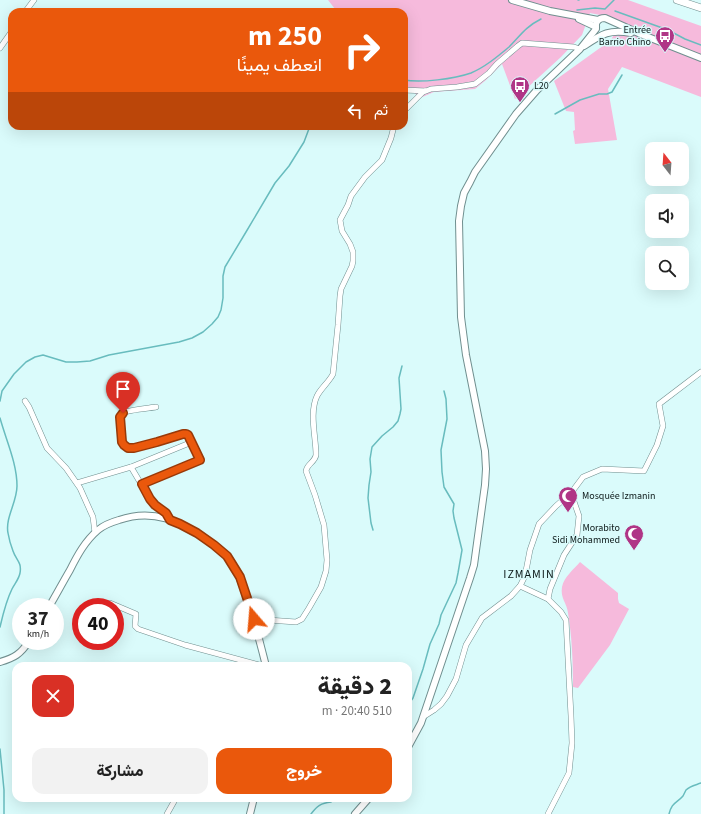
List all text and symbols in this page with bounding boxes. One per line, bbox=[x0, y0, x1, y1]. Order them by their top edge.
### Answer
text: 250 m bbox=[248, 16, 322, 56]
place label: Entrée Barrio Chino bbox=[599, 23, 651, 49]
icon: right bbox=[336, 24, 388, 76]
bus stop icon: Entrée Barrio Chino bbox=[654, 25, 676, 53]
text: انعطف يمينًا bbox=[237, 53, 322, 78]
bus stop icon: L20 bbox=[509, 75, 531, 103]
place label: L20 bbox=[534, 79, 549, 93]
icon: left bbox=[344, 100, 366, 122]
text: ثم bbox=[374, 100, 388, 121]
north arrow bbox=[645, 142, 689, 186]
map controls bbox=[645, 142, 689, 290]
button: sound bbox=[645, 194, 689, 238]
button: search bbox=[645, 246, 689, 290]
pin bbox=[106, 372, 140, 413]
icon: arrive bbox=[112, 378, 134, 400]
mosque icon: Mosquée Izmanin bbox=[557, 485, 579, 513]
place label: Mosquée Izmanin bbox=[582, 489, 655, 503]
place label: Morabito Sidi Mohammed bbox=[552, 521, 620, 547]
mosque icon: Morabito Sidi Mohammed bbox=[623, 523, 645, 551]
district label: IZMAMIN bbox=[503, 566, 555, 583]
speed limit sign: 40 bbox=[72, 598, 124, 650]
position arrow bbox=[233, 598, 275, 640]
text: 37 bbox=[27, 605, 49, 633]
text: km/h bbox=[27, 627, 49, 641]
text: 2 دقيقة bbox=[318, 669, 392, 704]
button: close bbox=[32, 675, 74, 717]
text: 510 m · 20:40 bbox=[322, 702, 392, 720]
button: مشاركة bbox=[32, 748, 208, 794]
button: خروج bbox=[216, 748, 392, 794]

